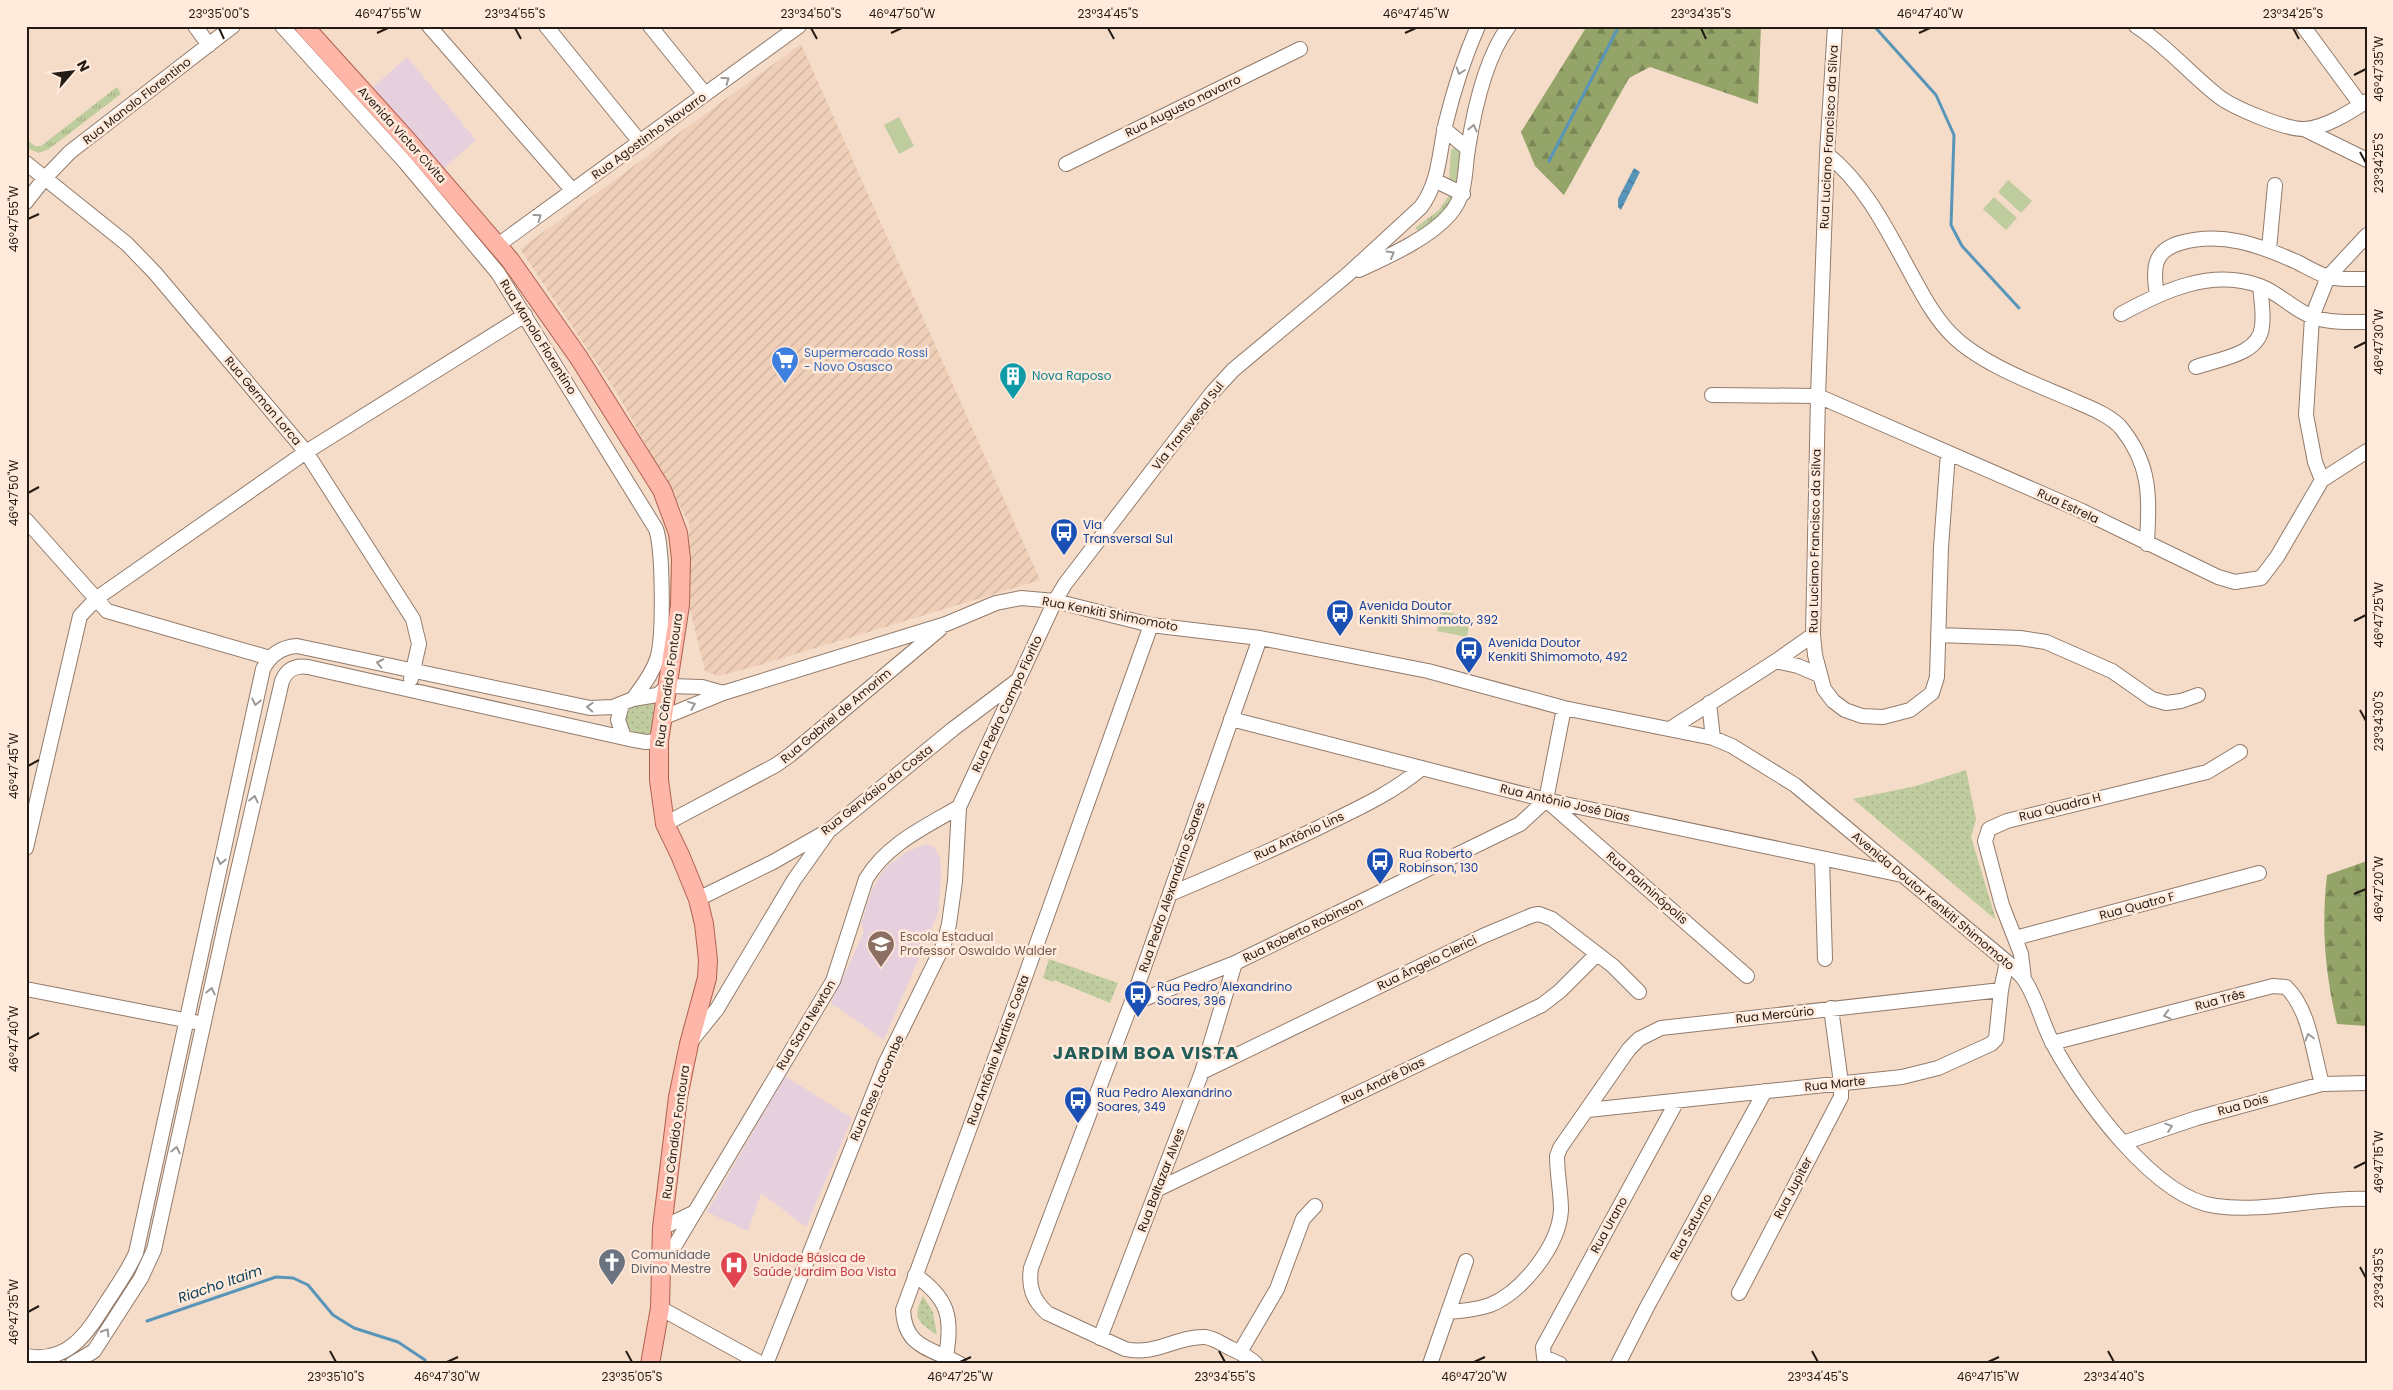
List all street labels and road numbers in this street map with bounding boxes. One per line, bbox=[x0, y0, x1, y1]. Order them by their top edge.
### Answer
street label: Rua Luciano Francisco da Silva bbox=[1815, 45, 1842, 229]
street label: Rua Manolo Florentino bbox=[79, 53, 195, 148]
street label: Rua Augusto navarro bbox=[1122, 70, 1244, 141]
street label: Avenida Victor Civita bbox=[354, 83, 450, 187]
street label: Rua Agostinho Navarro bbox=[588, 88, 710, 183]
street label: Rua Manolo Florentino bbox=[496, 276, 581, 398]
street label: Rua German Lorca bbox=[221, 352, 306, 449]
street label: Via Transvesal Sul bbox=[1148, 378, 1228, 473]
street label: Rua Luciano Francisco da Silva bbox=[1804, 449, 1825, 633]
street label: Rua Estrela bbox=[2035, 484, 2102, 527]
street label: Rua Kenkiti Shimomoto bbox=[1041, 592, 1180, 635]
street label: Rua Cândido Fontoura bbox=[651, 612, 686, 748]
street label: Rua Pedro Campo Fiorito bbox=[967, 632, 1046, 775]
street label: Rua Gabriel de Amorim bbox=[777, 664, 895, 767]
street label: Rua Gervásio da Costa bbox=[817, 741, 936, 839]
street label: Rua Antônio José Dias bbox=[1499, 779, 1632, 826]
street label: Rua Quadra H bbox=[2017, 788, 2103, 825]
street label: Rua Pedro Alexandrino Soares bbox=[1134, 799, 1209, 974]
street label: Rua Antônio Lins bbox=[1251, 807, 1347, 864]
street label: Avenida Doutor Kenkiti Shimomoto bbox=[1848, 827, 2019, 974]
street label: Rua Palminópolis bbox=[1603, 847, 1692, 928]
street label: Rua Quatro F bbox=[2097, 887, 2176, 924]
street label: Rua Roberto Robinson bbox=[1240, 893, 1366, 966]
street label: Rua Ângelo Clerici bbox=[1374, 931, 1479, 994]
street label: Rua Antônio Martins Costa bbox=[962, 972, 1033, 1127]
street label: Rua Sara Newton bbox=[772, 976, 839, 1073]
street label: Rua Três bbox=[2193, 985, 2247, 1014]
street label: Rua Mercúrio bbox=[1735, 1002, 1815, 1027]
street label: Rua Rose Lacombe bbox=[846, 1032, 908, 1143]
street label: Rua André Dias bbox=[1338, 1053, 1427, 1108]
street label: Rua Cândido Fontoura bbox=[658, 1064, 693, 1200]
street label: Rua Marte bbox=[1804, 1072, 1866, 1095]
street label: Rua Dois bbox=[2216, 1090, 2270, 1119]
street label: Rua Baltazar Alves bbox=[1133, 1125, 1188, 1234]
street label: Rua Jupiter bbox=[1769, 1153, 1816, 1222]
street label: Rua Saturno bbox=[1665, 1190, 1716, 1263]
street label: Rua Urano bbox=[1586, 1193, 1631, 1256]

